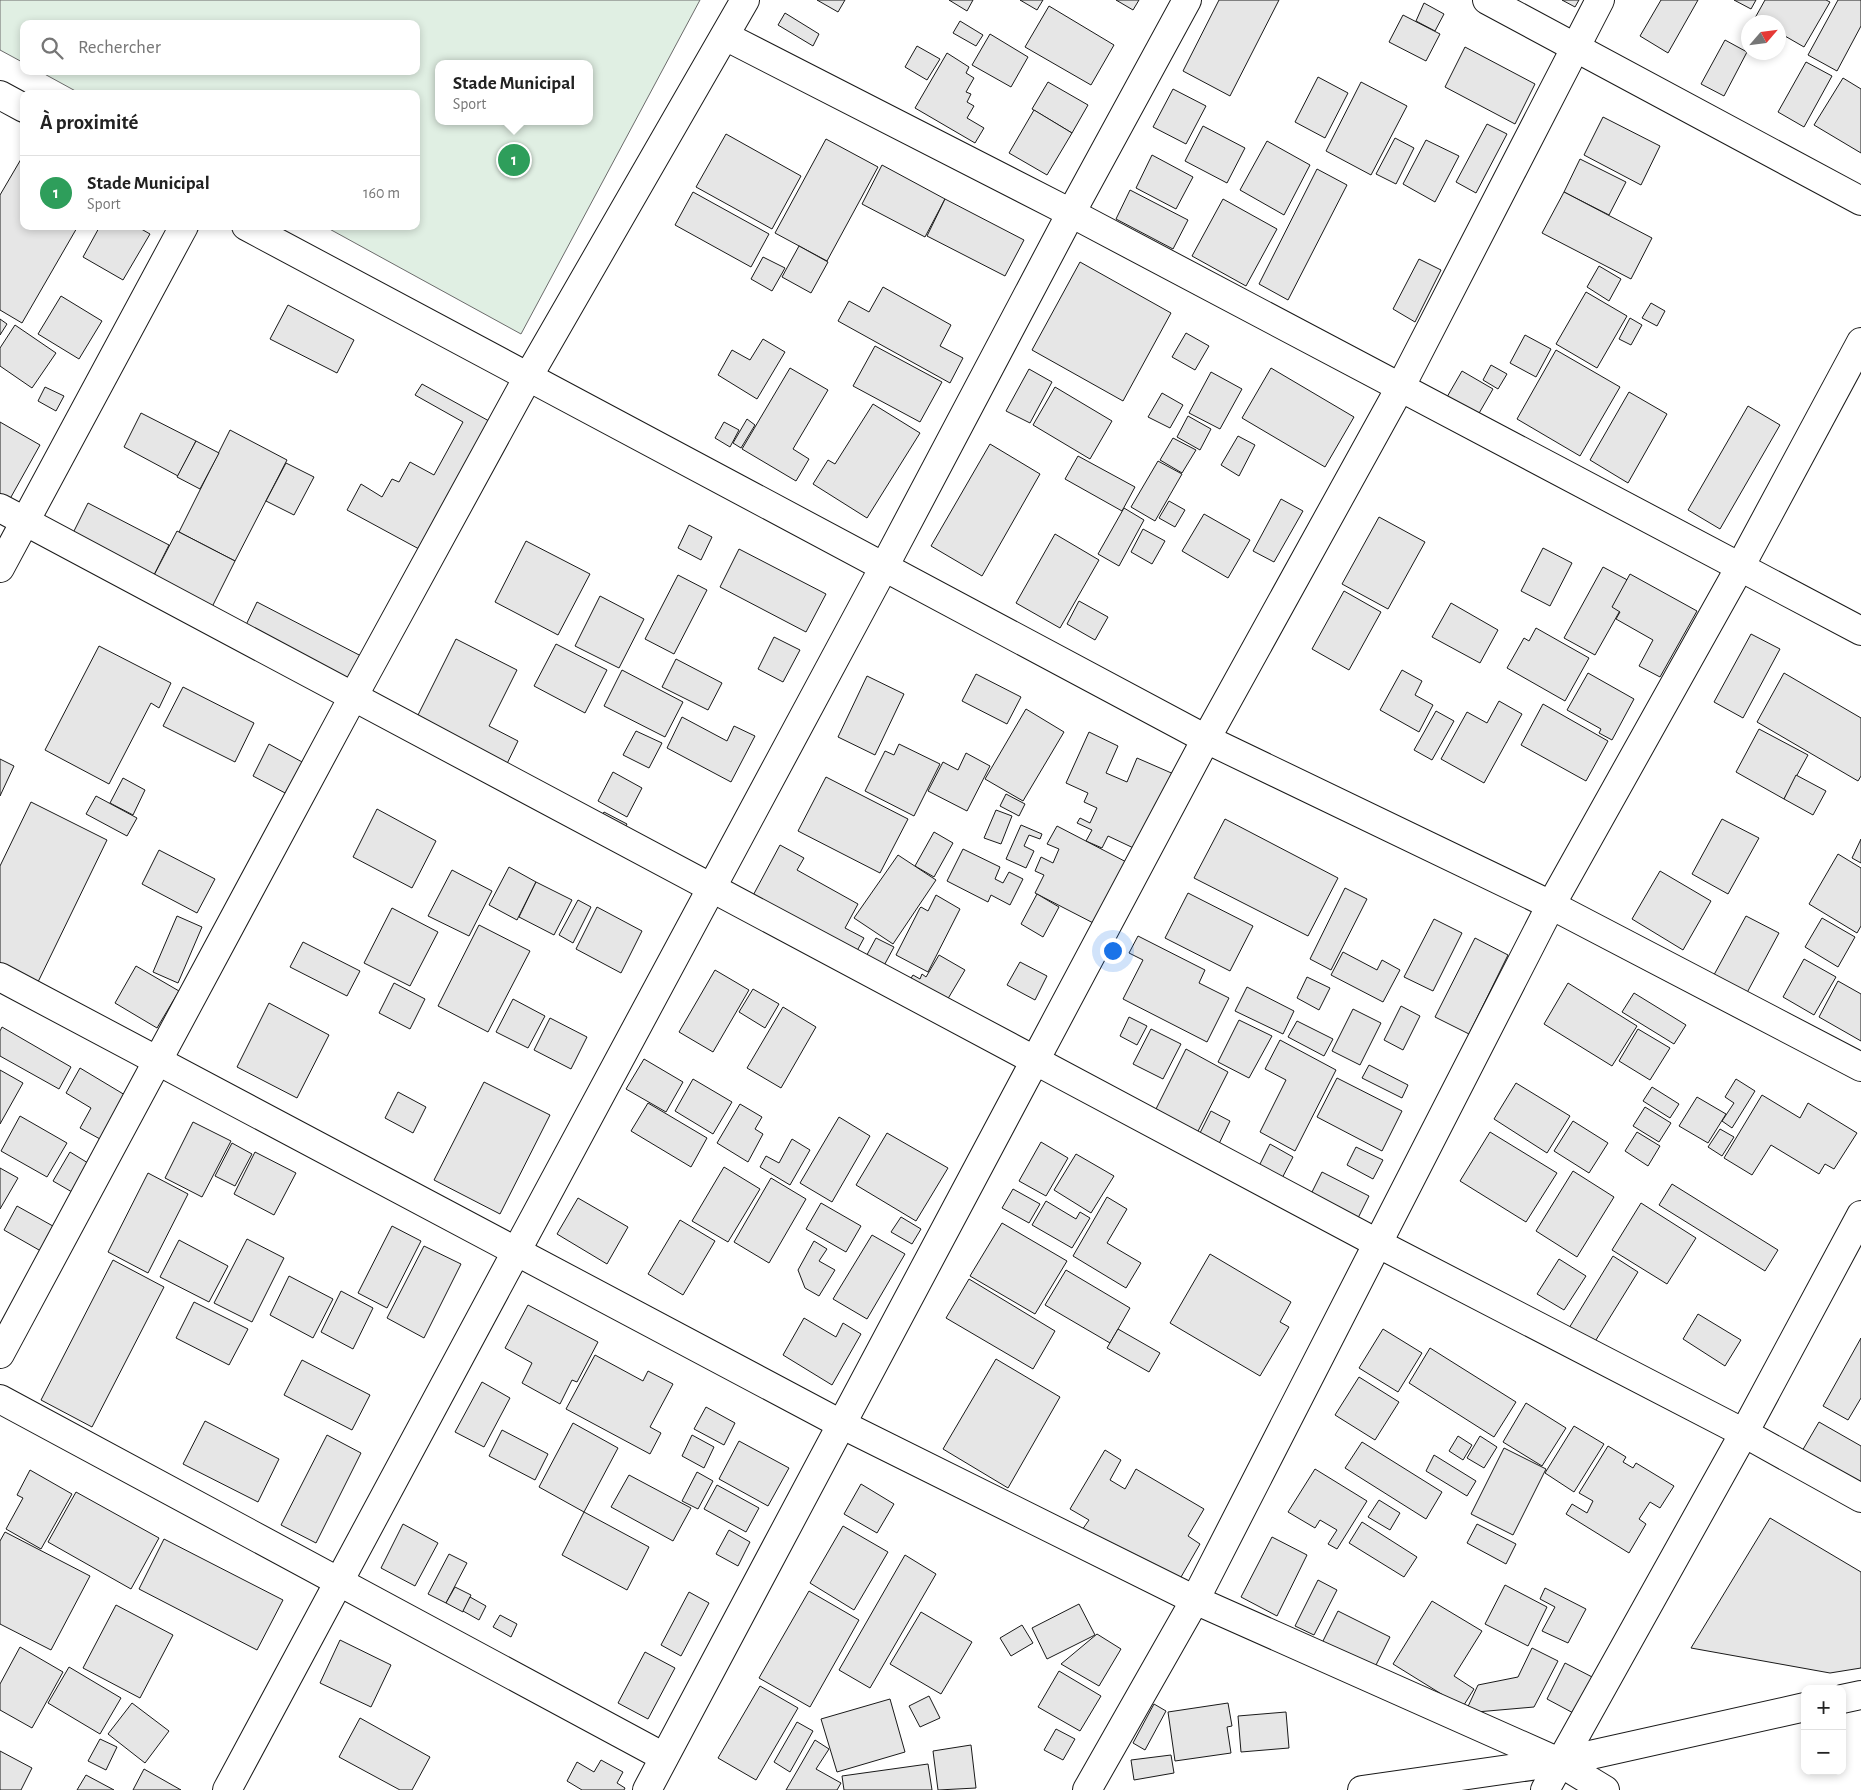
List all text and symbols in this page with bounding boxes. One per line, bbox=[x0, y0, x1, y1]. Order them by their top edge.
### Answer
north arrow bbox=[1741, 15, 1786, 60]
search box bbox=[20, 20, 420, 75]
icon: search bbox=[38, 34, 66, 62]
text: Rechercher bbox=[78, 38, 161, 57]
popup bbox=[435, 60, 593, 125]
text: Stade Municipal bbox=[453, 74, 575, 93]
text: Sport bbox=[453, 96, 486, 112]
text: À proximité bbox=[40, 112, 138, 133]
pin: 1 bbox=[498, 141, 530, 179]
text: Stade Municipal bbox=[87, 174, 210, 193]
text: 1 bbox=[53, 185, 59, 201]
text: 160 m bbox=[363, 185, 400, 201]
text: Sport bbox=[87, 196, 121, 212]
your location bbox=[1100, 938, 1126, 964]
map controls bbox=[1801, 1685, 1846, 1775]
button: + bbox=[1801, 1685, 1846, 1730]
button: − bbox=[1801, 1730, 1846, 1775]

